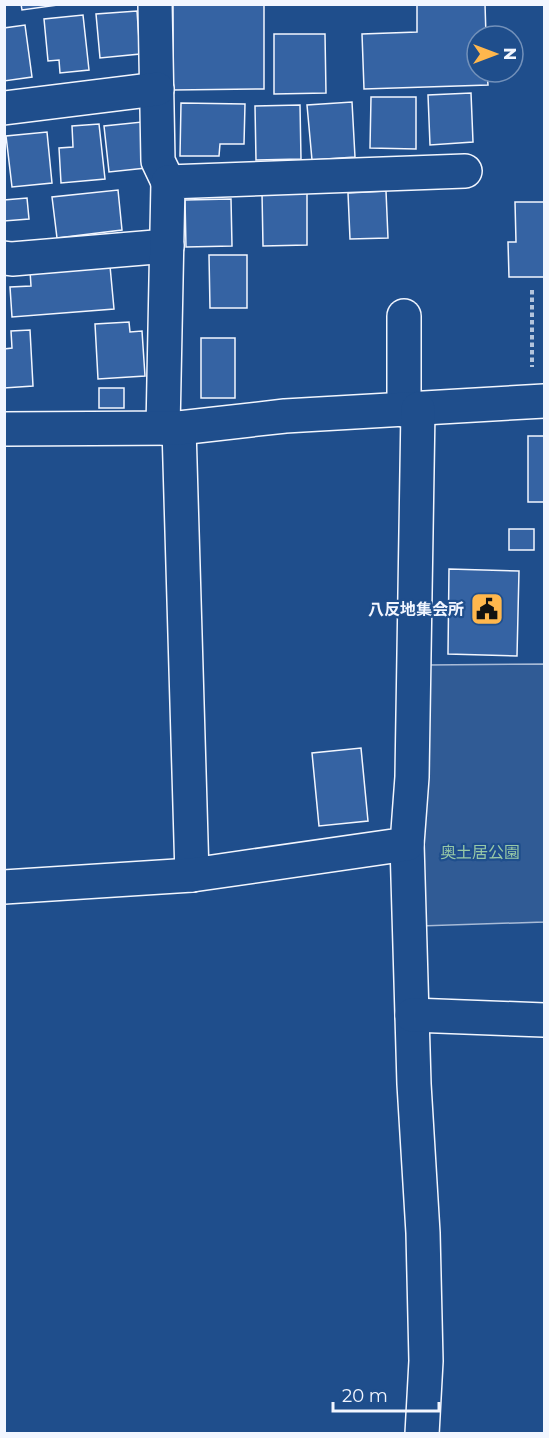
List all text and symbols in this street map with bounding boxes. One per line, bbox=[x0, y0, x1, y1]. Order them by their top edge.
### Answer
north arrow bbox=[465, 24, 525, 84]
text: N bbox=[500, 48, 519, 60]
public building icon: 八反地集会所 bbox=[469, 591, 505, 627]
place label: 八反地集会所 bbox=[368, 600, 464, 619]
park label: 奥土居公園 bbox=[440, 843, 520, 862]
scale bar bbox=[333, 1375, 440, 1413]
text: 20 m bbox=[342, 1385, 388, 1407]

